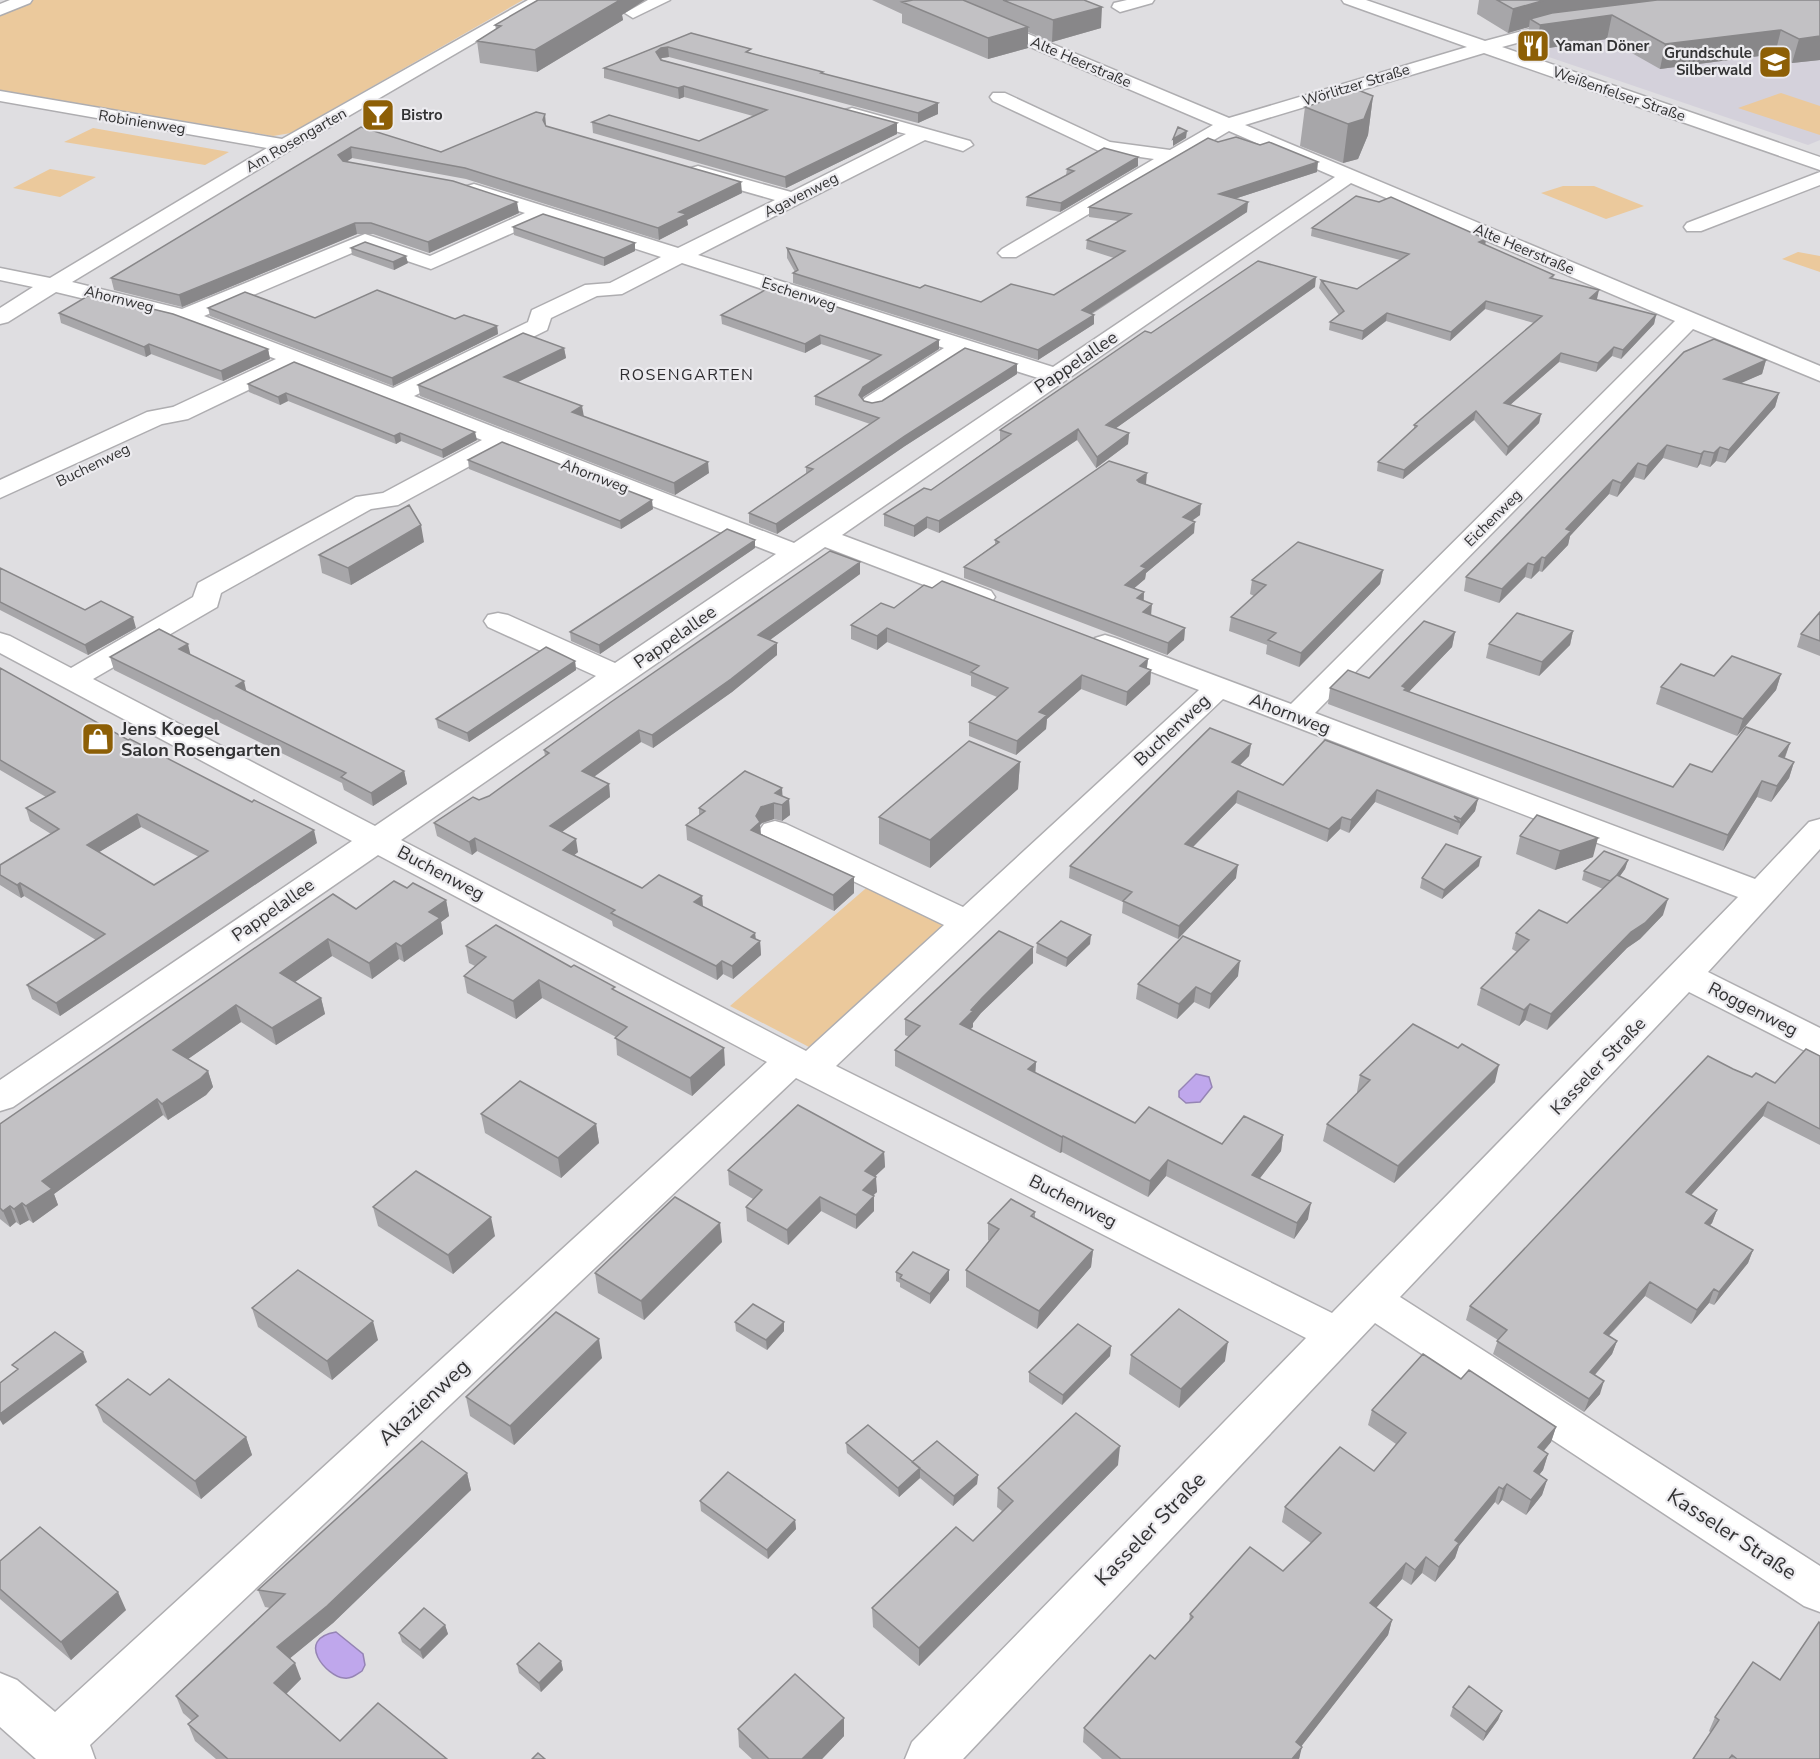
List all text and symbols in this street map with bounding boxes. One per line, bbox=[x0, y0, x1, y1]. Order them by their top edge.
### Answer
restaurant icon: Yaman Döner bbox=[1515, 28, 1551, 64]
street label: Alte Heerstraße bbox=[1027, 32, 1135, 92]
place label: Yaman Döner bbox=[1555, 36, 1649, 56]
place label: Grundschule Silberwald bbox=[1664, 43, 1752, 80]
school or university icon: Grundschule Silberwald bbox=[1757, 44, 1793, 80]
street label: Wörlitzer Straße bbox=[1300, 59, 1412, 111]
street label: Weißenfelser Straße bbox=[1550, 62, 1688, 126]
bar icon: Bistro bbox=[360, 97, 396, 133]
street label: Am Rosengarten bbox=[242, 103, 350, 177]
street label: Robinienweg bbox=[97, 105, 187, 139]
place label: Bistro bbox=[401, 105, 443, 125]
street label: Agavenweg bbox=[760, 168, 842, 222]
street label: Alte Heerstraße bbox=[1470, 219, 1578, 279]
street label: Eschenweg bbox=[759, 273, 839, 315]
street label: Ahornweg bbox=[82, 281, 156, 317]
street label: Pappelallee bbox=[1030, 325, 1122, 399]
district label: ROSENGARTEN bbox=[620, 364, 754, 386]
street label: Buchenweg bbox=[53, 439, 133, 491]
street label: Ahornweg bbox=[558, 454, 632, 498]
street label: Eichenweg bbox=[1460, 485, 1526, 551]
street label: Pappelallee bbox=[629, 600, 721, 674]
street label: Ahornweg bbox=[1246, 688, 1334, 740]
street label: Buchenweg bbox=[1129, 689, 1215, 771]
place label: Jens Koegel Salon Rosengarten bbox=[120, 717, 281, 762]
shop icon: Jens Koegel Salon Rosengarten bbox=[80, 721, 116, 757]
street label: Buchenweg bbox=[393, 840, 489, 906]
street label: Pappelallee bbox=[227, 873, 319, 947]
street label: Roggenweg bbox=[1704, 976, 1802, 1042]
street label: Kasseler Straße bbox=[1545, 1012, 1651, 1120]
street label: Buchenweg bbox=[1025, 1169, 1121, 1233]
street label: Akazienweg bbox=[372, 1352, 476, 1452]
street label: Kasseler Straße bbox=[1088, 1466, 1212, 1592]
street label: Kasseler Straße bbox=[1662, 1482, 1802, 1586]

